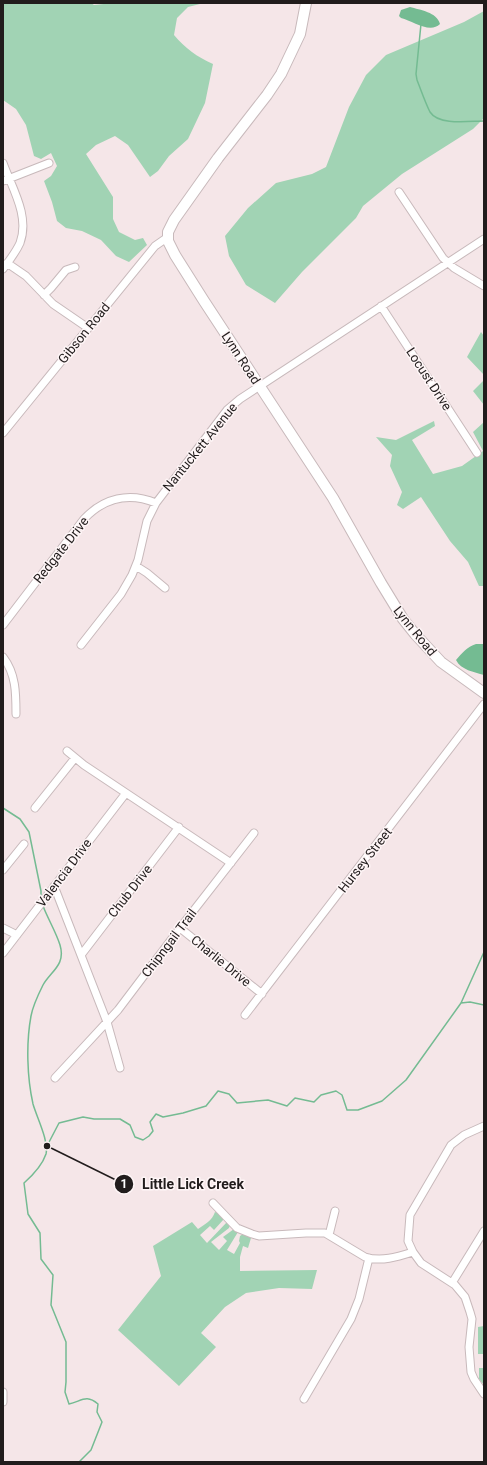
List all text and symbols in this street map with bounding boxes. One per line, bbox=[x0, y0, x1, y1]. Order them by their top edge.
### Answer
street label: Gibson Road bbox=[55, 300, 113, 366]
street label: Lynn Road bbox=[218, 329, 264, 387]
street label: Locust Drive bbox=[403, 345, 455, 413]
street label: Nantuckett Avenue bbox=[160, 400, 240, 494]
street label: Redgate Drive bbox=[30, 514, 92, 586]
street label: Lynn Road bbox=[390, 603, 440, 659]
street label: Hursey Street bbox=[335, 825, 395, 895]
street label: Valencia Drive bbox=[33, 836, 95, 910]
street label: Chub Drive bbox=[105, 862, 155, 920]
street label: Chipngail Trail bbox=[138, 906, 200, 980]
street label: Charlie Drive bbox=[188, 932, 254, 990]
callout: Little Lick Creek bbox=[114, 1171, 252, 1197]
text: Little Lick Creek bbox=[142, 1176, 244, 1192]
text: 1 bbox=[121, 1177, 127, 1191]

